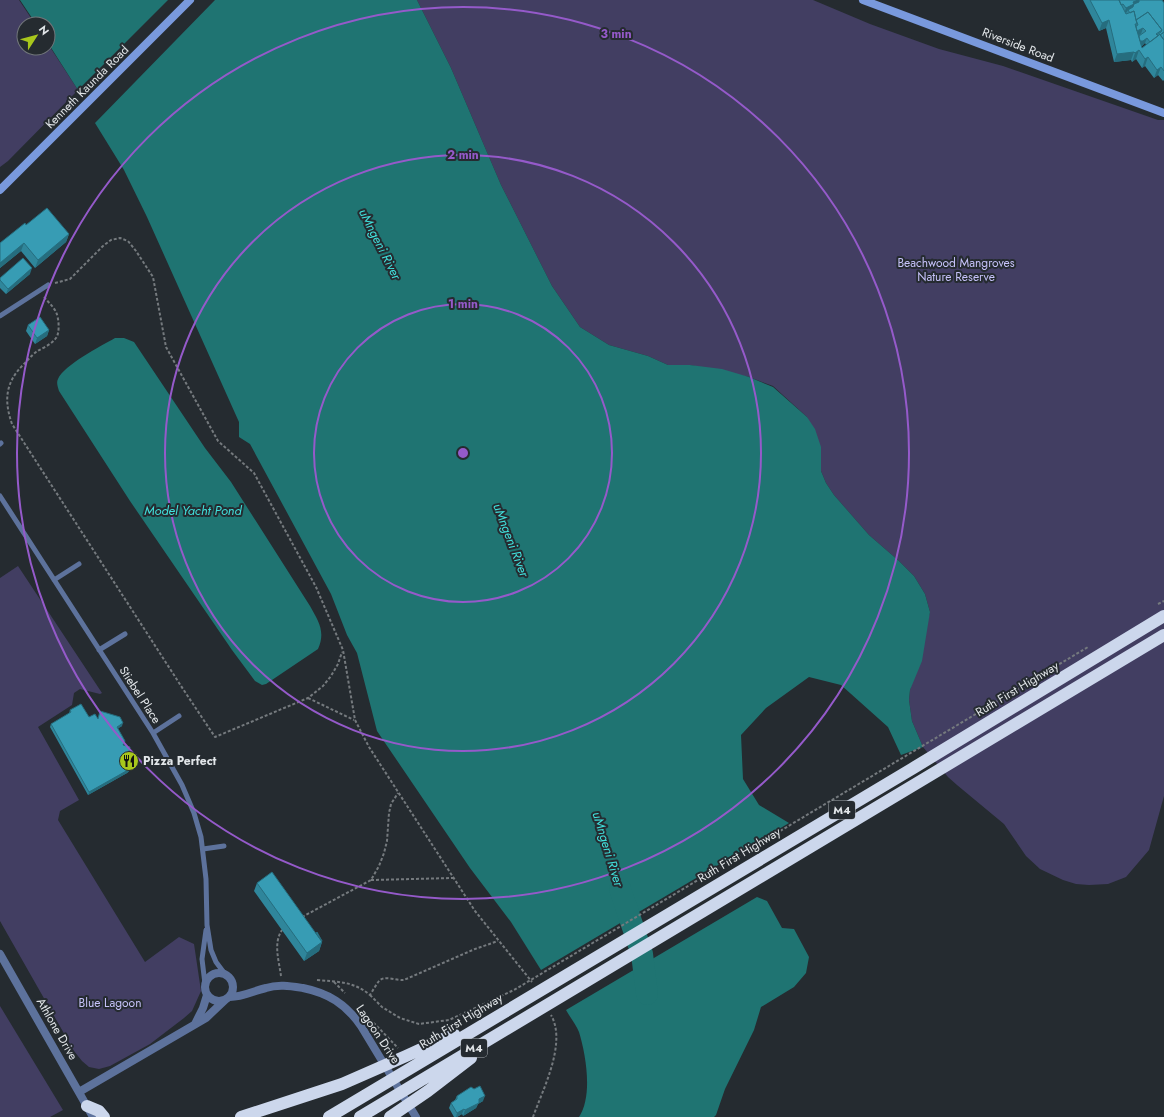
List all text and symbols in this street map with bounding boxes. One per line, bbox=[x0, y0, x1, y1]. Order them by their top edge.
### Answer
north arrow bbox=[16, 16, 56, 56]
text: N bbox=[35, 22, 53, 38]
street label: Riverside Road bbox=[979, 23, 1057, 67]
text: 3 min bbox=[600, 25, 632, 43]
street label: Kenneth Kaunda Road bbox=[41, 41, 133, 133]
text: 2 min bbox=[447, 146, 479, 164]
water label: uMngeni River bbox=[354, 205, 406, 283]
park label: Beachwood Mangroves Nature Reserve bbox=[897, 254, 1015, 286]
text: 1 min bbox=[448, 295, 478, 313]
centre of rings bbox=[456, 446, 470, 460]
water label: uMngeni River bbox=[488, 500, 534, 580]
water label: Model Yacht Pond bbox=[144, 501, 242, 520]
street label: Ruth First Highway bbox=[972, 657, 1063, 721]
street label: Stiebel Place bbox=[115, 663, 165, 727]
restaurant icon: Pizza Perfect bbox=[118, 750, 140, 772]
place label: Pizza Perfect bbox=[143, 752, 217, 770]
road number: M4 bbox=[829, 801, 855, 819]
water label: uMngeni River bbox=[588, 809, 629, 889]
street label: Ruth First Highway bbox=[694, 823, 785, 887]
street label: Ruth First Highway bbox=[416, 989, 507, 1053]
park label: Blue Lagoon bbox=[79, 994, 141, 1012]
street label: Athlone Drive bbox=[32, 995, 82, 1063]
street label: Lagoon Drive bbox=[352, 1001, 404, 1067]
road number: M4 bbox=[461, 1039, 487, 1057]

